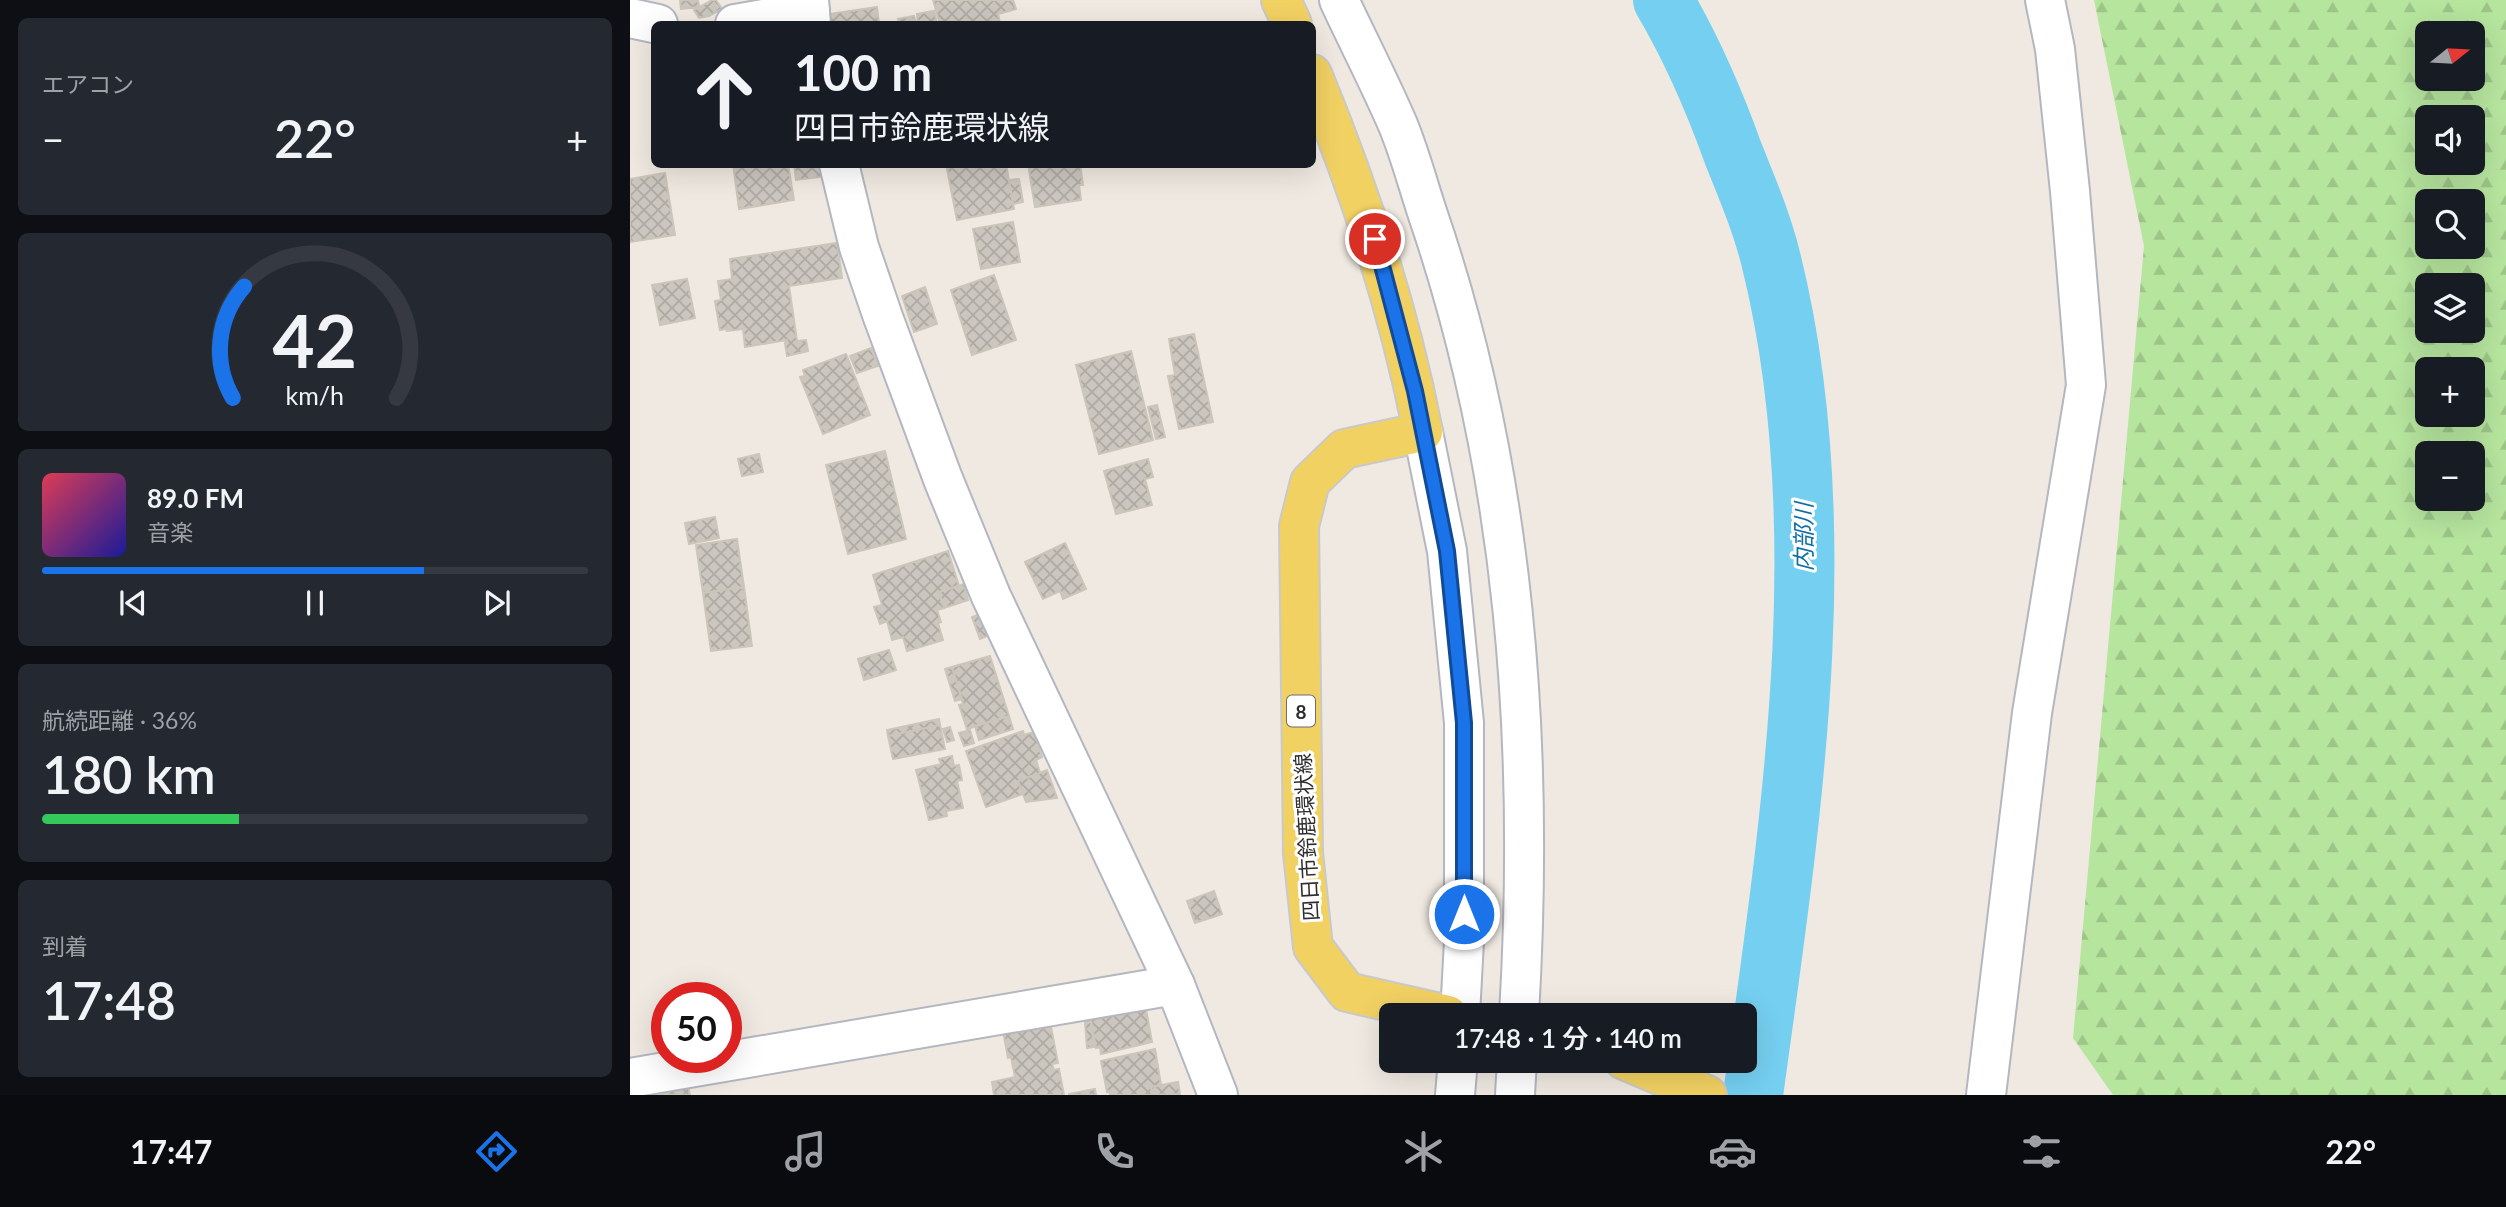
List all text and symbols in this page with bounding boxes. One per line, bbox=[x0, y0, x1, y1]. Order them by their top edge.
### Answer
north arrow bbox=[2415, 21, 2485, 91]
map controls bbox=[2415, 21, 2485, 511]
text: 100 m bbox=[794, 43, 932, 101]
icon: ahead bbox=[679, 49, 770, 140]
text: エアコン bbox=[42, 70, 134, 98]
button: sound bbox=[2415, 105, 2485, 175]
text: 22° bbox=[274, 107, 356, 169]
text: 四日市鈴鹿環状線 bbox=[794, 107, 1050, 146]
text: − bbox=[42, 116, 64, 162]
text: + bbox=[566, 116, 588, 162]
button: search bbox=[2415, 189, 2485, 259]
pin bbox=[1345, 209, 1405, 269]
icon: arrive bbox=[1356, 220, 1394, 258]
button: layers bbox=[2415, 273, 2485, 343]
text: 42 bbox=[273, 297, 357, 385]
button: + bbox=[2415, 357, 2485, 427]
text: km/h bbox=[286, 380, 344, 410]
button: − bbox=[2415, 441, 2485, 511]
text: 89.0 FM bbox=[147, 482, 244, 514]
water label: 内部川 bbox=[1789, 500, 1817, 572]
text: 音楽 bbox=[147, 518, 193, 546]
icon: previous bbox=[114, 584, 152, 622]
icon: pause bbox=[296, 584, 334, 622]
icon: next bbox=[478, 584, 516, 622]
road number: 8 bbox=[1287, 696, 1315, 726]
text: 航続距離 · 36% bbox=[42, 706, 197, 734]
text: 180 km bbox=[42, 743, 216, 805]
street label: 四日市鈴鹿環状線 bbox=[1289, 752, 1323, 922]
position arrow bbox=[1427, 877, 1501, 951]
text: 到着 bbox=[42, 932, 88, 960]
text: 17:48 bbox=[42, 969, 176, 1031]
speed limit sign: 50 bbox=[651, 982, 742, 1073]
text: 17:48 · 1 分 · 140 m bbox=[1454, 1022, 1682, 1054]
icon: directions bbox=[472, 1127, 521, 1176]
icon: music bbox=[781, 1127, 830, 1176]
icon: phone bbox=[1090, 1127, 1139, 1176]
icon: climate bbox=[1399, 1127, 1448, 1176]
icon: car bbox=[1708, 1127, 1757, 1176]
icon: filters bbox=[2017, 1127, 2066, 1176]
text: 17:47 bbox=[130, 1132, 212, 1171]
text: 22° bbox=[2326, 1132, 2376, 1171]

